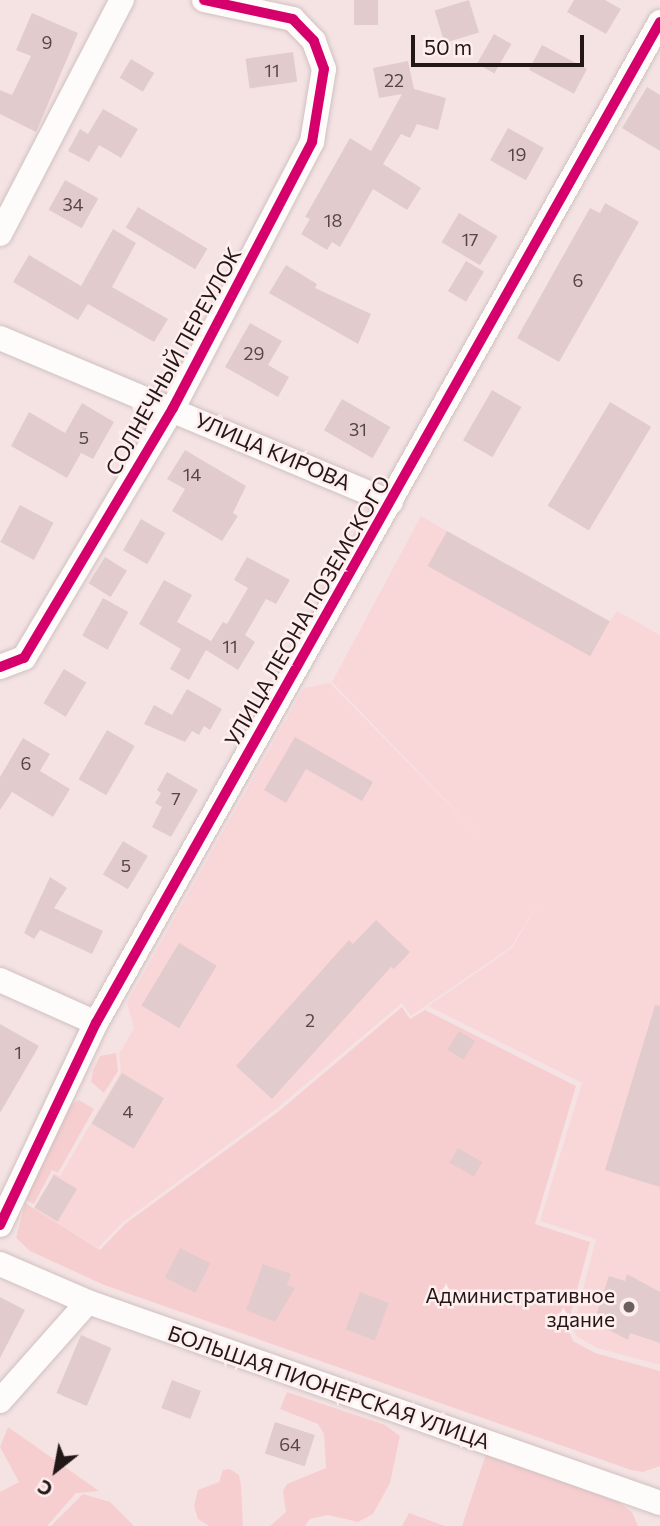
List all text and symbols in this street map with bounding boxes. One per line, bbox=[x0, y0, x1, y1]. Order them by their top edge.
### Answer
scale bar bbox=[415, 21, 588, 65]
house number: 9 bbox=[42, 31, 52, 53]
text: 50 m bbox=[424, 34, 472, 59]
house number: 11 bbox=[264, 59, 280, 81]
house number: 22 bbox=[384, 69, 404, 91]
house number: 19 bbox=[508, 143, 526, 165]
house number: 34 bbox=[62, 193, 84, 215]
house number: 18 bbox=[324, 209, 342, 231]
house number: 17 bbox=[461, 228, 479, 250]
street label: СОЛНЕЧНЫЙ ПЕРЕУЛОК bbox=[100, 243, 246, 479]
house number: 6 bbox=[573, 269, 583, 291]
house number: 29 bbox=[244, 342, 264, 364]
street label: УЛИЦА КИРОВА bbox=[191, 407, 355, 495]
house number: 31 bbox=[349, 418, 367, 440]
house number: 5 bbox=[79, 426, 89, 448]
house number: 14 bbox=[183, 463, 201, 485]
street label: УЛИЦА ЛЕОНА ПОЗЕМСКОГО bbox=[219, 471, 395, 751]
house number: 11 bbox=[222, 635, 238, 657]
house number: 6 bbox=[21, 752, 31, 774]
house number: 7 bbox=[171, 787, 181, 809]
house number: 5 bbox=[121, 854, 131, 876]
house number: 2 bbox=[305, 1009, 315, 1031]
house number: 1 bbox=[14, 1041, 22, 1063]
house number: 4 bbox=[123, 1100, 133, 1122]
place label: Административное здание bbox=[425, 1282, 615, 1332]
marker: Административное здание bbox=[621, 1299, 637, 1315]
street label: БОЛЬШАЯ ПИОНЕРСКАЯ УЛИЦА bbox=[165, 1320, 493, 1454]
house number: 64 bbox=[279, 1433, 301, 1455]
north arrow bbox=[21, 1435, 91, 1505]
text: С bbox=[33, 1475, 56, 1502]

